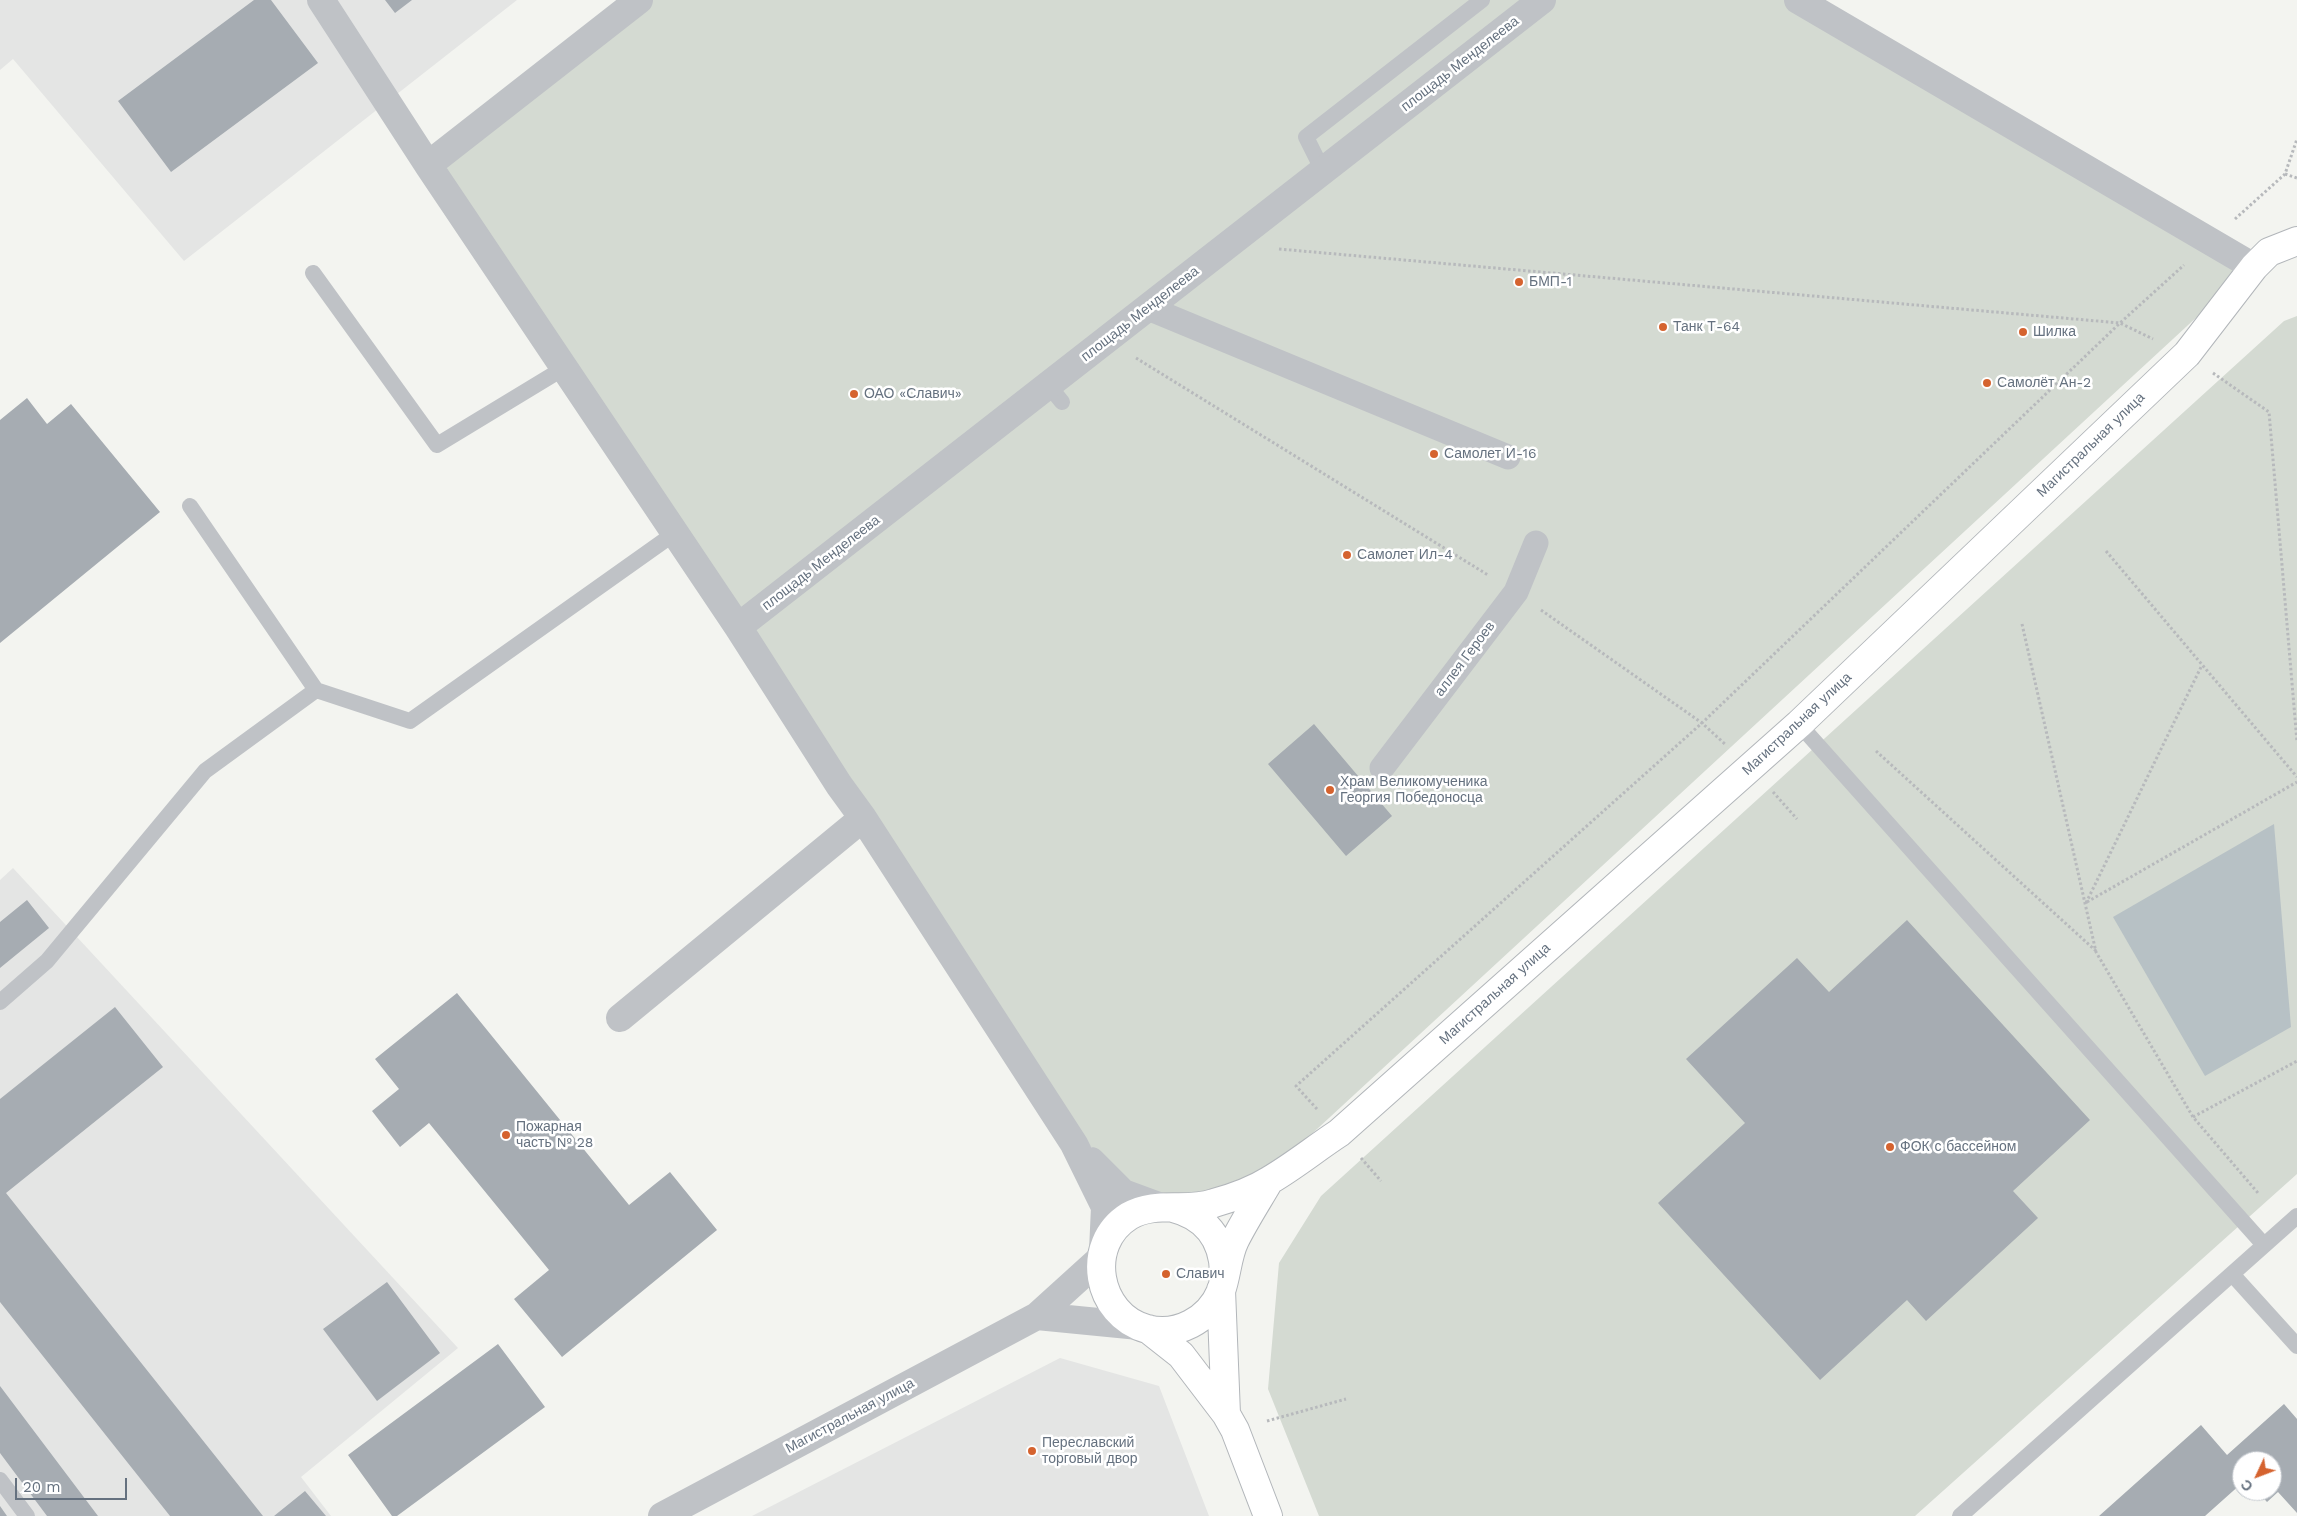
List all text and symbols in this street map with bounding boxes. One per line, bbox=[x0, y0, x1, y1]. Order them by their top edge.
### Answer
street label: площадь Менделеева bbox=[1398, 13, 1522, 115]
street label: площадь Менделеева bbox=[1078, 263, 1202, 365]
place label: БМП-1 bbox=[1529, 274, 1572, 290]
marker: БМП-1 bbox=[1513, 276, 1525, 288]
place label: Танк Т-64 bbox=[1673, 319, 1740, 335]
marker: Танк Т-64 bbox=[1657, 321, 1669, 333]
place label: Шилка bbox=[2033, 324, 2076, 340]
marker: Шилка bbox=[2017, 326, 2029, 338]
place label: Самолёт Ан-2 bbox=[1997, 375, 2091, 391]
marker: Самолёт Ан-2 bbox=[1981, 377, 1993, 389]
place label: ОАО «Славич» bbox=[864, 386, 962, 402]
marker: ОАО «Славич» bbox=[848, 388, 860, 400]
street label: Магистральная улица bbox=[2034, 389, 2148, 501]
place label: Самолет И-16 bbox=[1444, 446, 1536, 462]
marker: Самолет И-16 bbox=[1428, 448, 1440, 460]
street label: площадь Менделеева bbox=[759, 512, 883, 614]
place label: Самолет Ил-4 bbox=[1357, 547, 1453, 563]
marker: Самолет Ил-4 bbox=[1341, 549, 1353, 561]
street label: аллея Героев bbox=[1431, 618, 1499, 700]
street label: Магистральная улица bbox=[1739, 669, 1855, 779]
place label: Храм Великомученика Георгия Победоносца bbox=[1340, 774, 1488, 806]
marker: Храм Великомученика Георгия Победоносца bbox=[1324, 784, 1336, 796]
street label: Магистральная улица bbox=[1436, 940, 1554, 1048]
place label: Пожарная часть № 28 bbox=[516, 1119, 593, 1152]
marker: Пожарная часть № 28 bbox=[500, 1129, 512, 1141]
place label: ФОК с бассейном bbox=[1900, 1139, 2016, 1155]
marker: ФОК с бассейном bbox=[1884, 1141, 1896, 1153]
place label: Славич bbox=[1176, 1266, 1225, 1282]
marker: Славич bbox=[1160, 1268, 1172, 1280]
street label: Магистральная улица bbox=[783, 1375, 917, 1457]
place label: Переславский торговый двор bbox=[1042, 1435, 1138, 1468]
marker: Переславский торговый двор bbox=[1026, 1445, 1038, 1457]
north arrow bbox=[2232, 1451, 2282, 1501]
scale bar bbox=[18, 1468, 130, 1500]
text: С bbox=[2237, 1476, 2256, 1495]
text: 20 m bbox=[23, 1478, 61, 1496]

